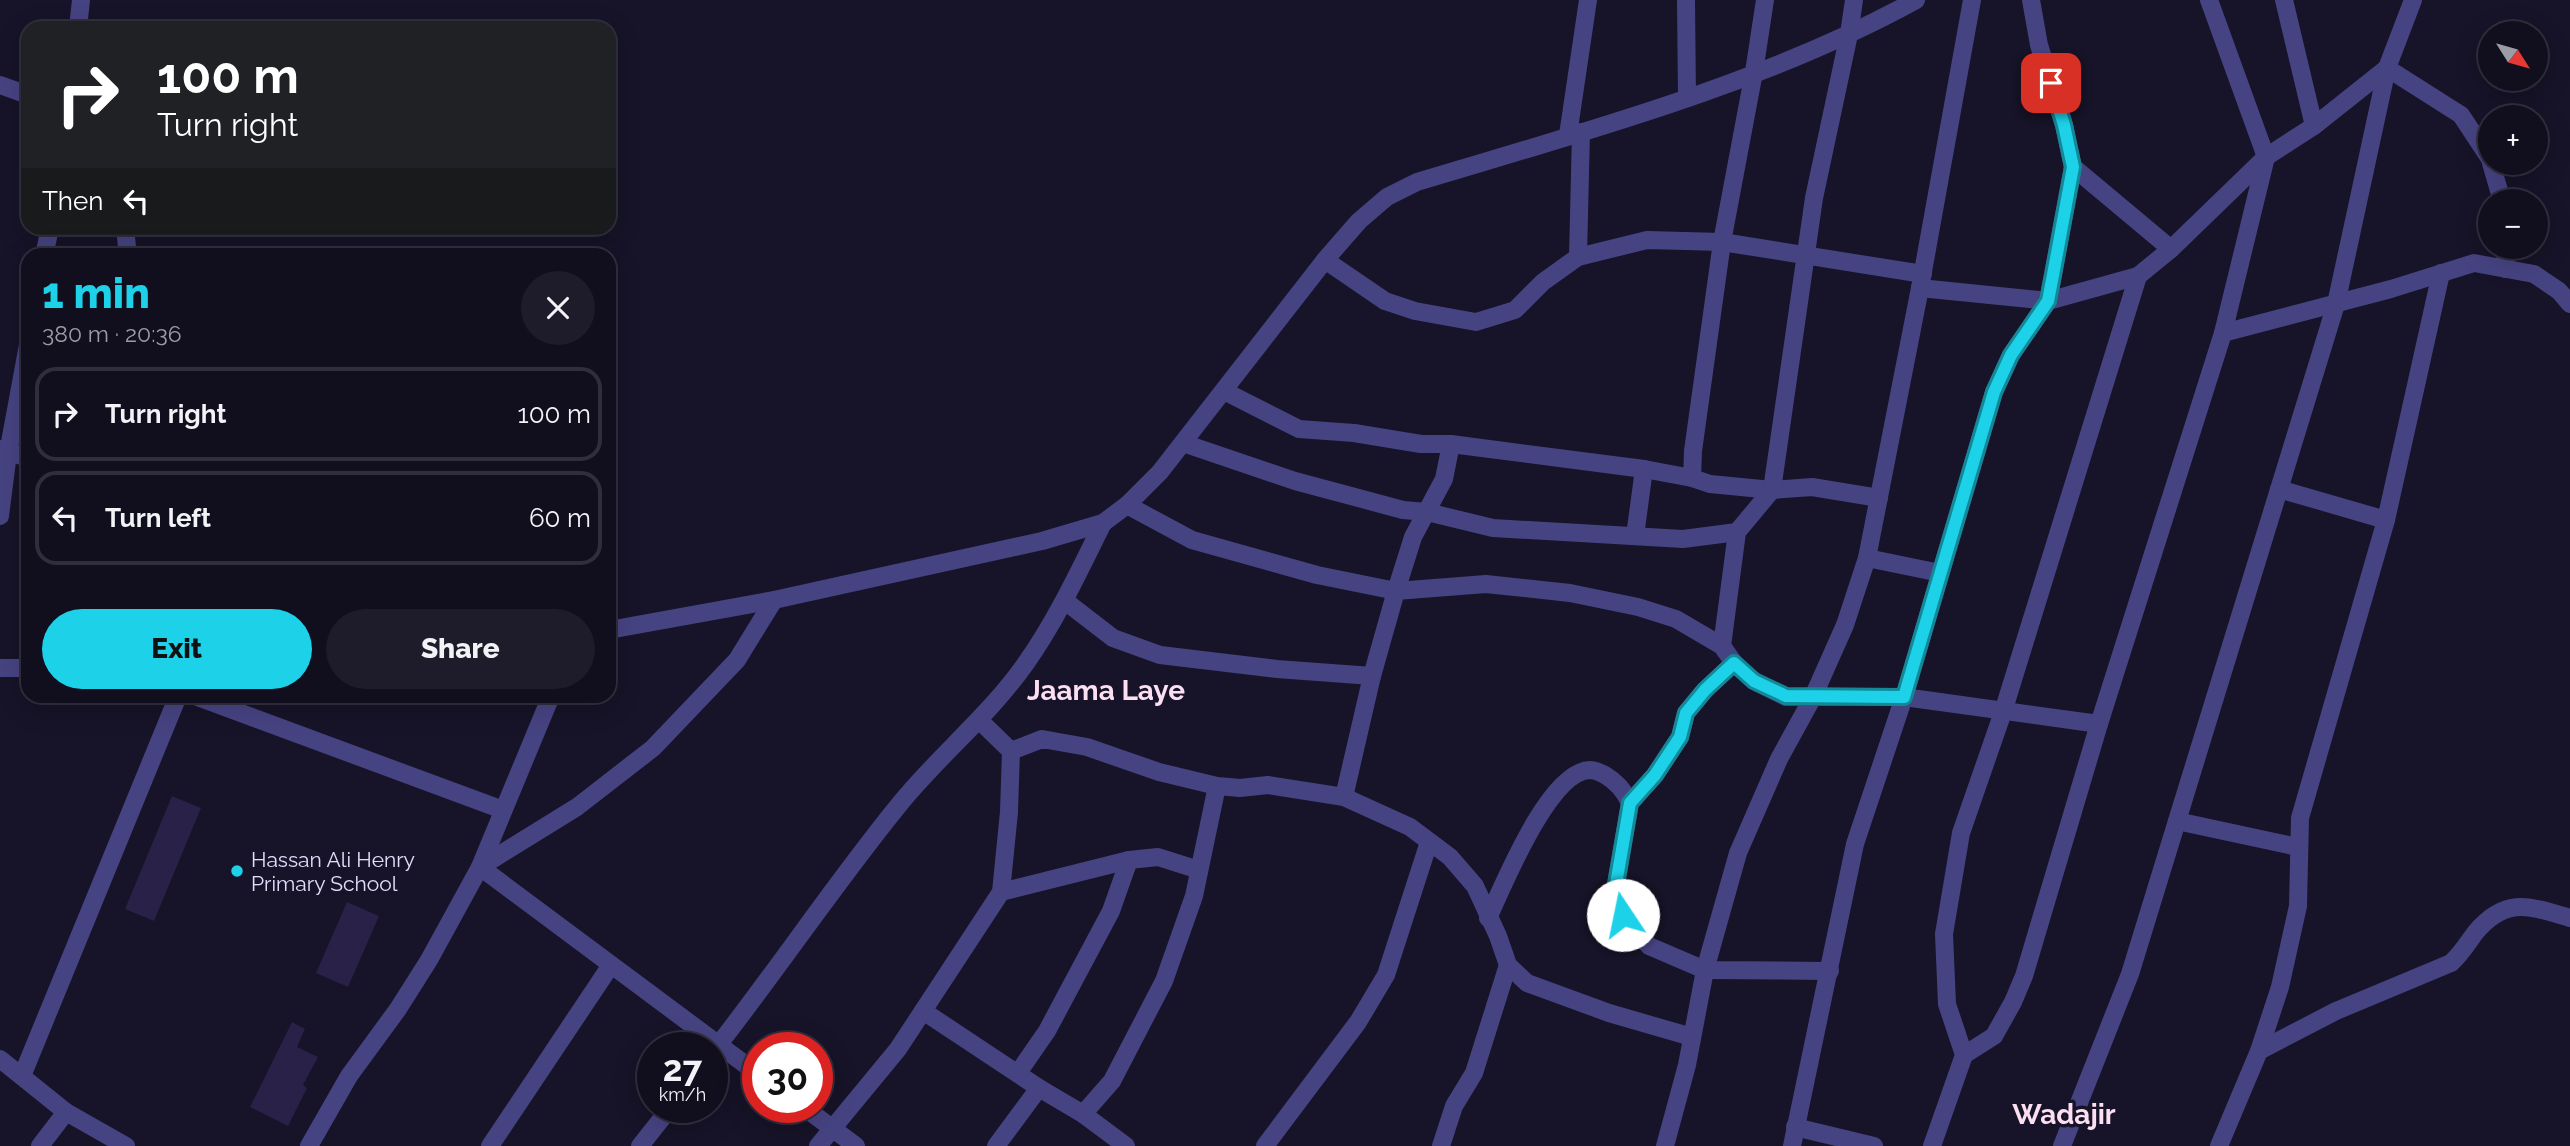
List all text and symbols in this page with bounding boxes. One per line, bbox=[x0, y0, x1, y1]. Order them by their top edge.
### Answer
north arrow bbox=[2478, 21, 2548, 91]
map controls bbox=[2478, 21, 2548, 259]
text: 100 m bbox=[157, 47, 299, 104]
icon: right bbox=[42, 49, 133, 140]
pin bbox=[2021, 53, 2081, 113]
icon: arrive bbox=[2032, 64, 2070, 102]
button: + bbox=[2478, 105, 2548, 175]
text: Turn right bbox=[157, 106, 298, 143]
icon: left bbox=[117, 182, 155, 220]
text: Then bbox=[42, 186, 103, 216]
button: − bbox=[2478, 189, 2548, 259]
text: 1 min bbox=[42, 269, 150, 318]
button: close bbox=[521, 271, 595, 345]
text: 380 m · 20:36 bbox=[42, 320, 182, 347]
icon: right bbox=[46, 395, 84, 433]
text: Turn right bbox=[105, 399, 226, 429]
text: 100 m bbox=[518, 399, 591, 429]
icon: left bbox=[46, 499, 84, 537]
text: Turn left bbox=[105, 503, 211, 533]
text: 60 m bbox=[529, 503, 591, 533]
button: Exit bbox=[42, 609, 312, 689]
button: Share bbox=[326, 609, 595, 689]
district label: Jaama Laye bbox=[1027, 674, 1185, 707]
place label: Hassan Ali Henry Primary School bbox=[251, 847, 415, 896]
marker: Hassan Ali Henry Primary School bbox=[229, 863, 245, 879]
position arrow bbox=[1586, 878, 1660, 952]
speed limit sign: 30 bbox=[742, 1032, 833, 1123]
text: 27 bbox=[663, 1048, 702, 1089]
text: km/h bbox=[659, 1084, 706, 1105]
district label: Wadajir bbox=[2012, 1098, 2116, 1131]

